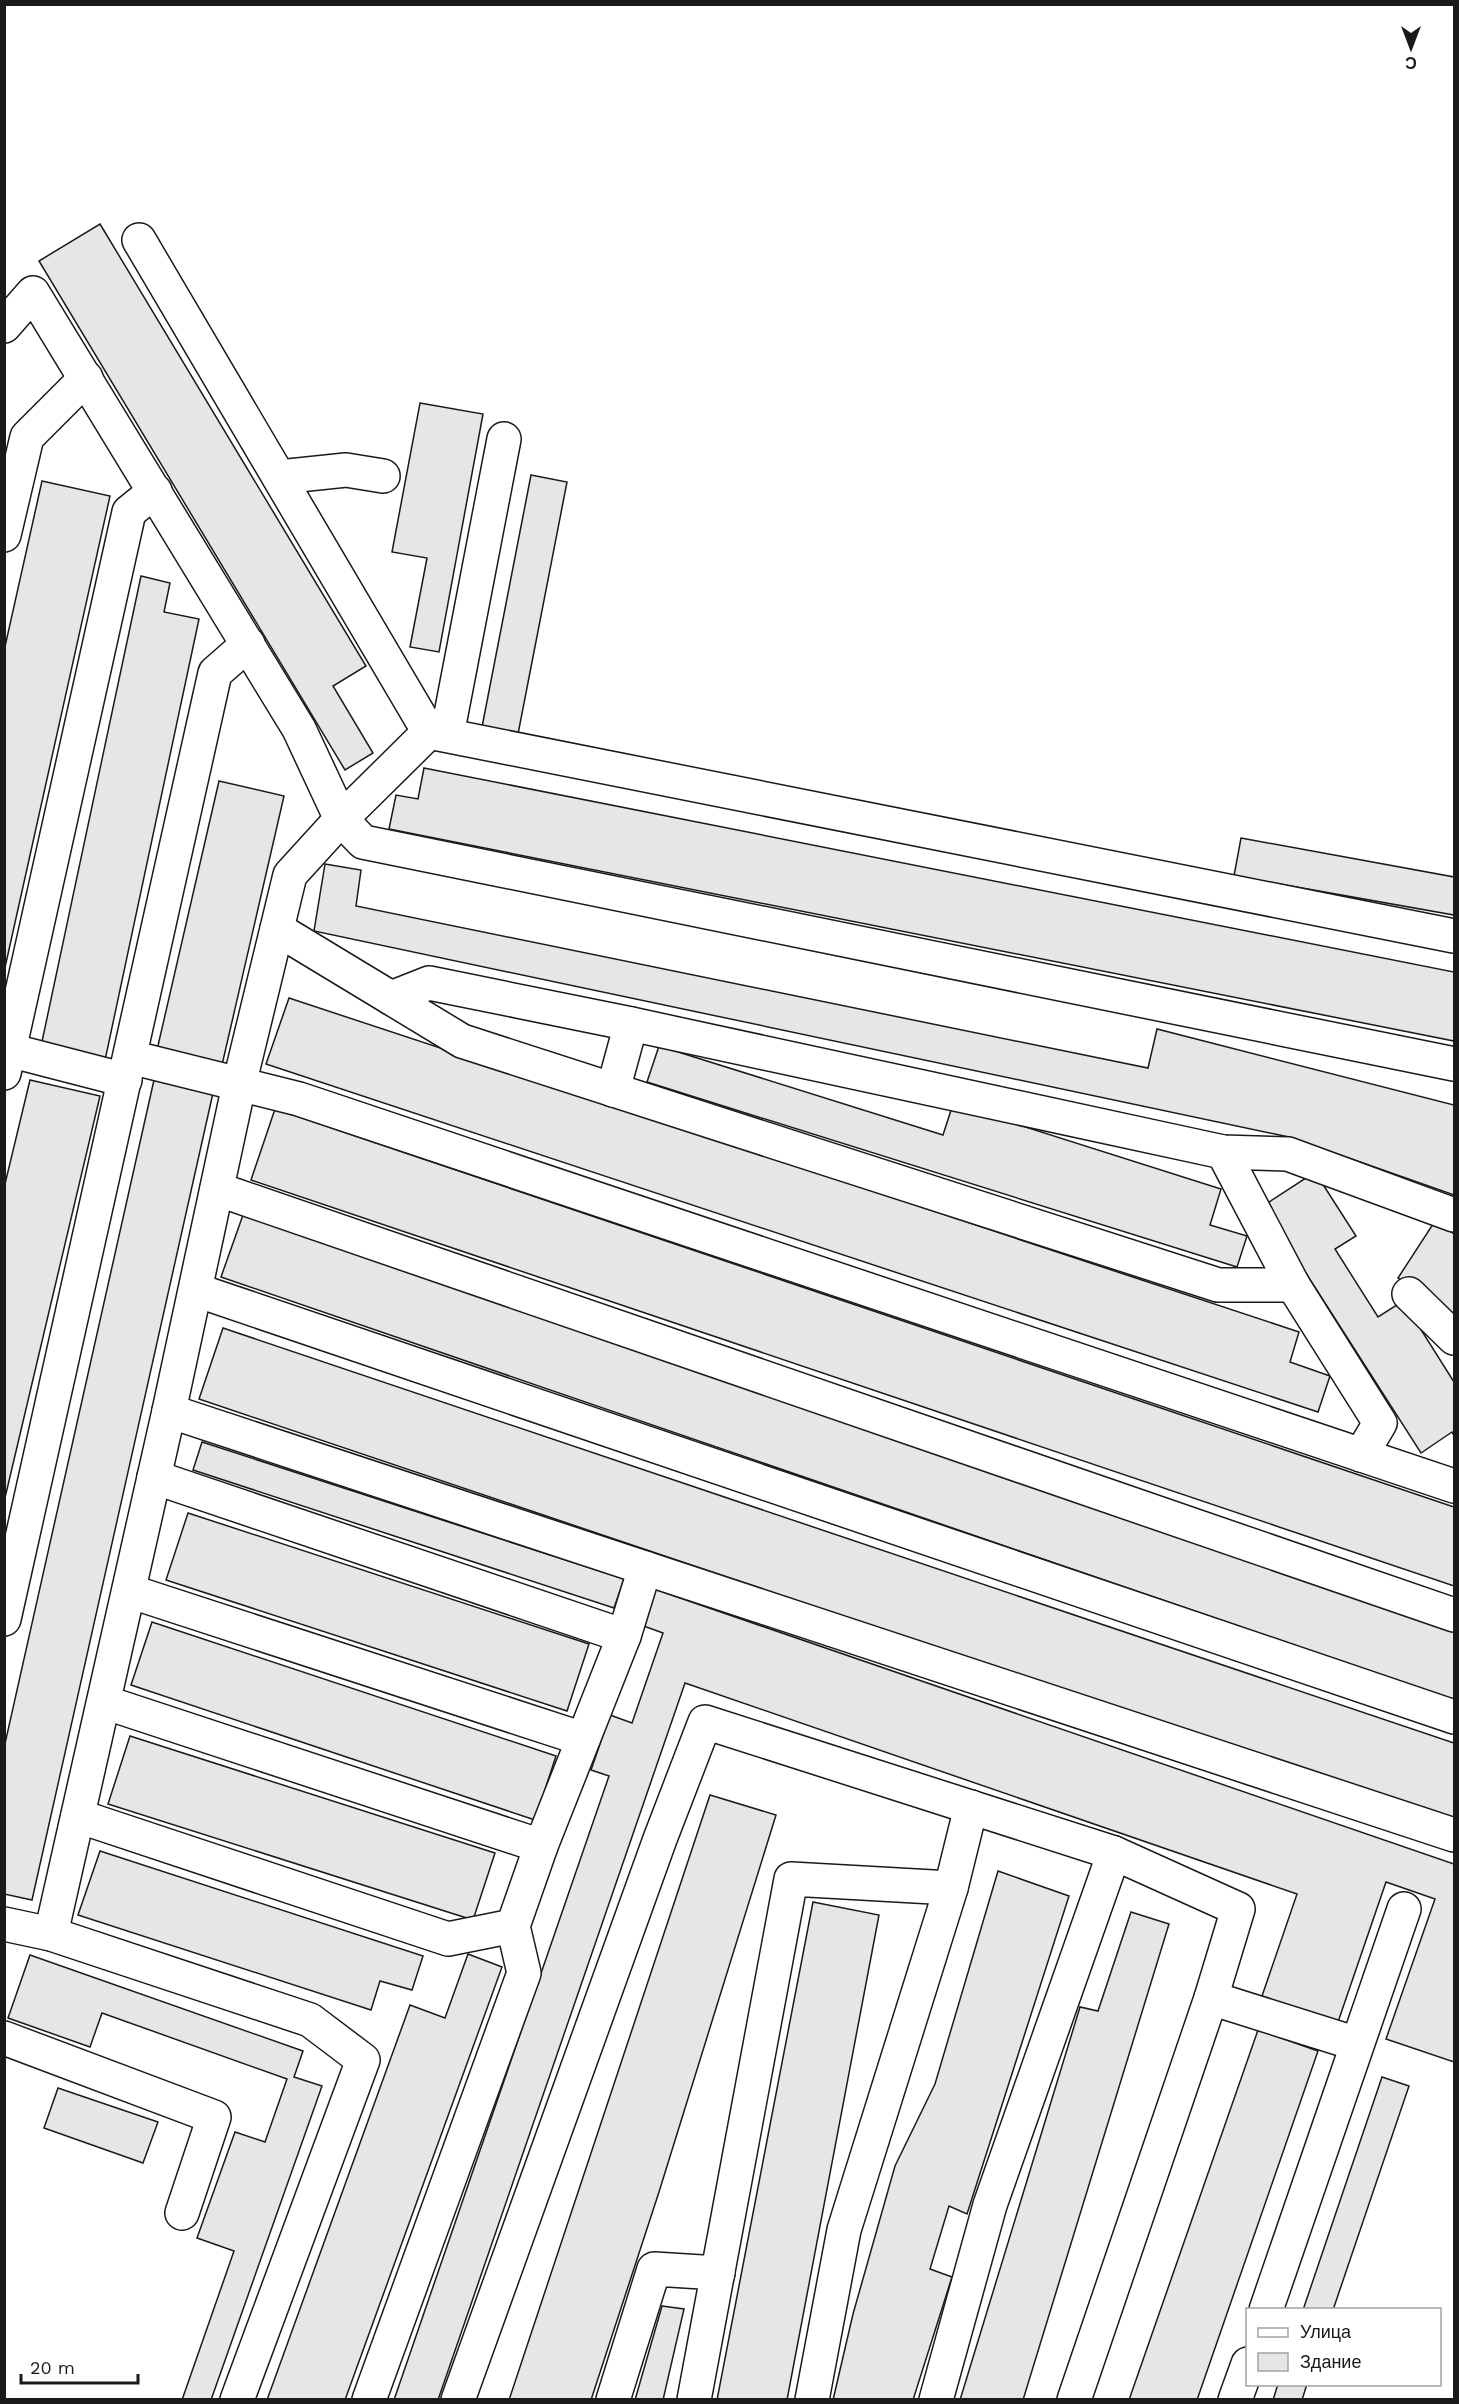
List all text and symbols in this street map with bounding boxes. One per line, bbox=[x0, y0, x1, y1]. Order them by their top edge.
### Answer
north arrow bbox=[1381, 18, 1441, 78]
text: С bbox=[1405, 53, 1417, 72]
legend bbox=[1246, 2308, 1441, 2386]
text: Улица bbox=[1300, 2321, 1352, 2342]
scale bar bbox=[21, 2347, 138, 2385]
text: Здание bbox=[1300, 2351, 1361, 2372]
text: 20 m bbox=[30, 2357, 75, 2378]

